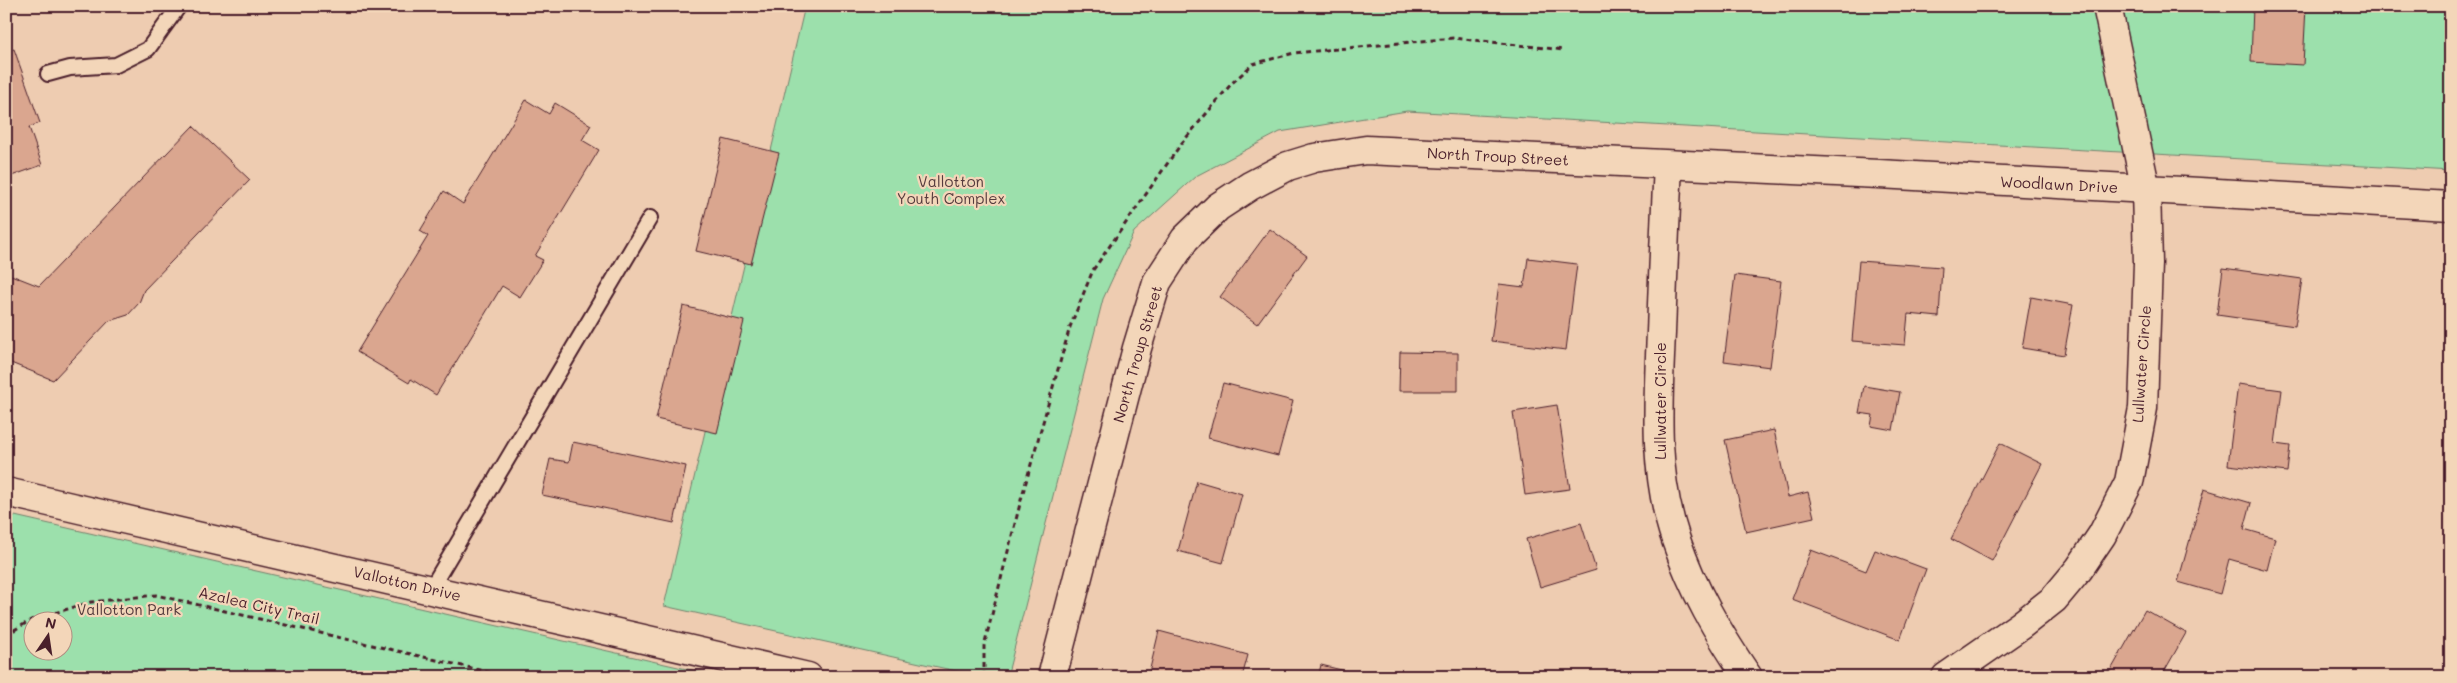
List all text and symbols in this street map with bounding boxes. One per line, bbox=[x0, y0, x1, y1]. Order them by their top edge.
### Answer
street label: North Troup Street bbox=[1427, 142, 1570, 170]
park label: Vallotton Youth Complex bbox=[897, 171, 1006, 208]
street label: Woodlawn Drive bbox=[2000, 171, 2118, 197]
street label: North Troup Street bbox=[1108, 283, 1166, 425]
street label: Lullwater Circle bbox=[2127, 305, 2155, 423]
street label: Lullwater Circle bbox=[1650, 342, 1670, 460]
street label: Vallotton Drive bbox=[351, 561, 463, 605]
street label: Azalea City Trail bbox=[197, 581, 322, 629]
park label: Vallotton Park bbox=[77, 599, 181, 619]
north arrow bbox=[22, 610, 72, 660]
text: N bbox=[44, 612, 58, 633]

